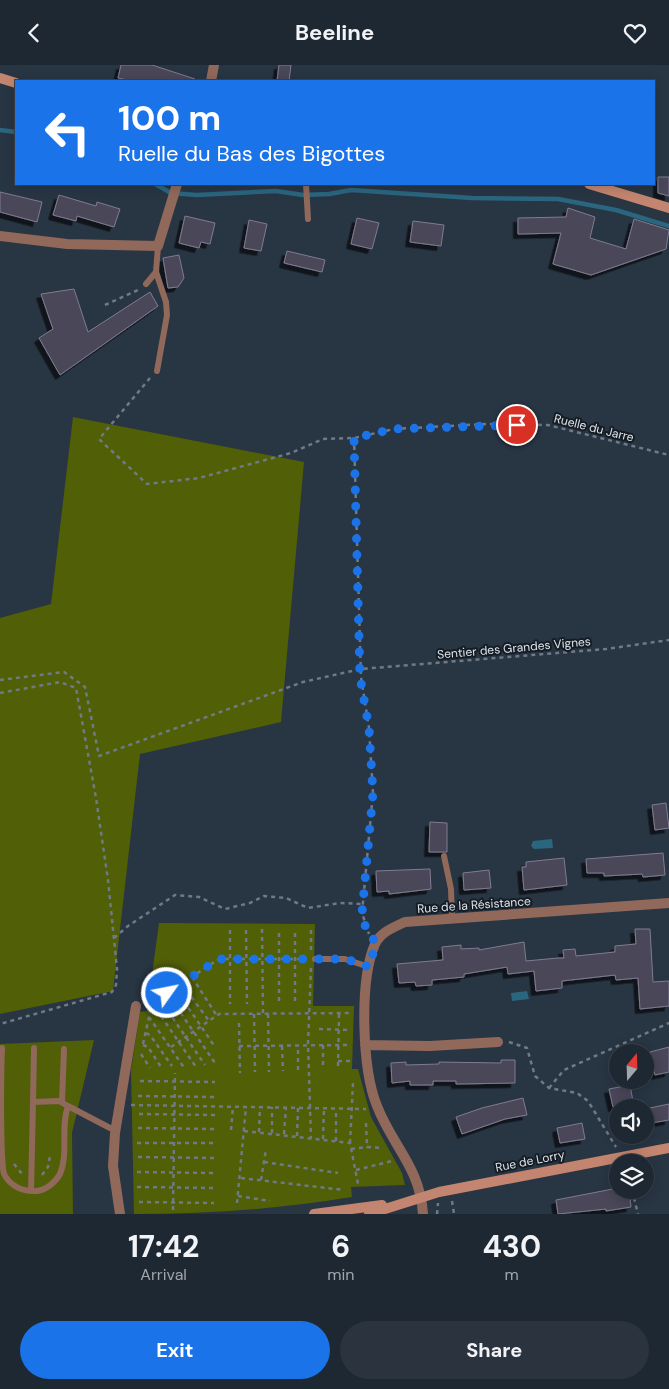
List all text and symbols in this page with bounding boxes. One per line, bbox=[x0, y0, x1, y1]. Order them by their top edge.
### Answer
text: Beeline bbox=[295, 18, 374, 47]
icon: back bbox=[20, 19, 48, 47]
icon: heart bbox=[621, 19, 649, 47]
text: 100 m bbox=[118, 95, 221, 141]
icon: left bbox=[35, 100, 100, 165]
text: Ruelle du Bas des Bigottes bbox=[118, 139, 385, 168]
pin bbox=[496, 404, 538, 446]
street label: Ruelle du Jarre bbox=[552, 410, 636, 446]
icon: arrive bbox=[503, 411, 531, 439]
street label: Sentier des Grandes Vignes bbox=[437, 633, 591, 663]
street label: Rue de la Résistance bbox=[417, 893, 532, 917]
position arrow bbox=[140, 966, 192, 1018]
north arrow bbox=[609, 1044, 654, 1089]
map controls bbox=[609, 1044, 654, 1199]
button: sound bbox=[609, 1099, 654, 1144]
street label: Rue de Lorry bbox=[494, 1146, 566, 1176]
button: layers bbox=[609, 1154, 654, 1199]
text: 17:42 bbox=[128, 1227, 199, 1266]
text: 6 bbox=[331, 1227, 350, 1266]
text: 430 bbox=[482, 1227, 541, 1266]
text: Arrival bbox=[140, 1264, 187, 1285]
text: min bbox=[327, 1264, 355, 1285]
text: m bbox=[505, 1264, 519, 1285]
button: Exit bbox=[20, 1321, 330, 1379]
button: Share bbox=[340, 1321, 649, 1379]

